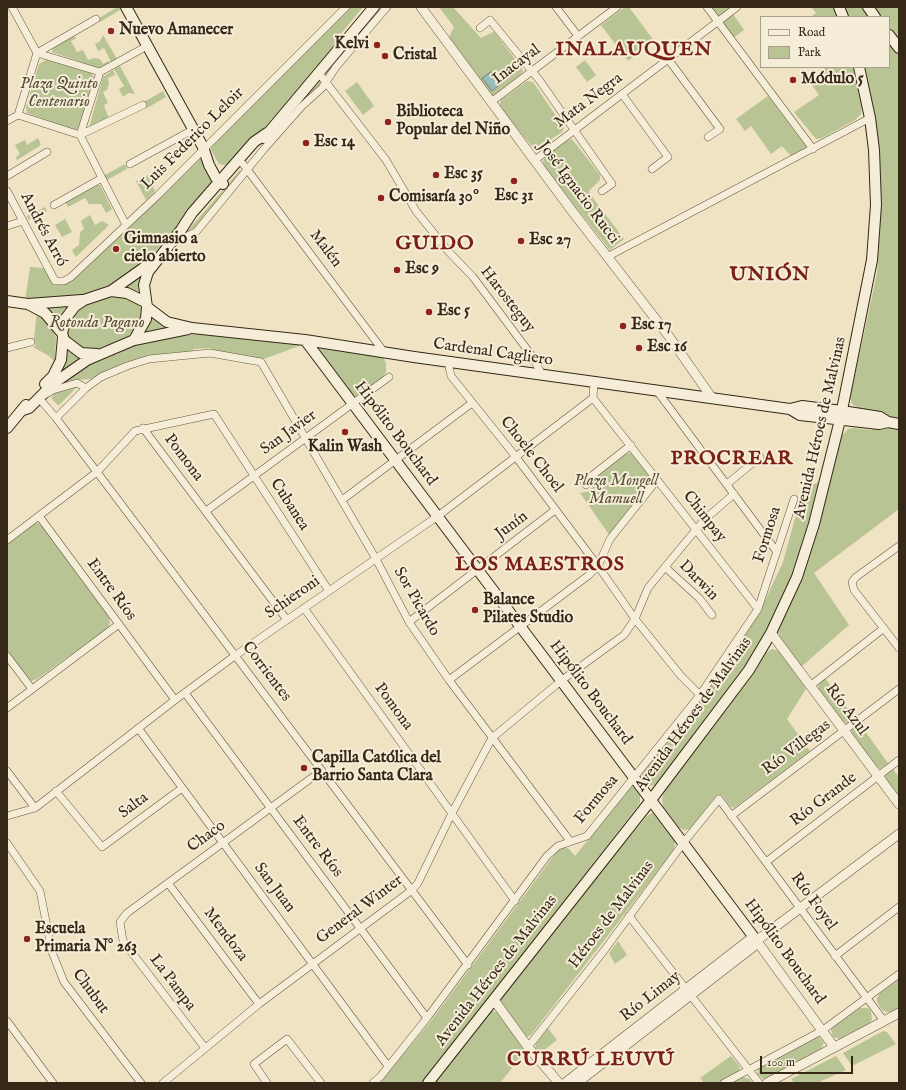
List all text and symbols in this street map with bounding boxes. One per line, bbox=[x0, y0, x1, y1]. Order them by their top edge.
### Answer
legend bbox=[760, 16, 890, 68]
place label: Nuevo Amanecer bbox=[119, 21, 233, 41]
text: Road bbox=[798, 25, 825, 40]
marker: Nuevo Amanecer bbox=[106, 26, 116, 36]
place label: Kelvi bbox=[335, 35, 369, 55]
district label: INALAUQUEN bbox=[556, 39, 712, 63]
marker: Kelvi bbox=[372, 40, 382, 50]
street label: Inacayal bbox=[489, 41, 545, 89]
text: Park bbox=[798, 45, 821, 60]
place label: Cristal bbox=[393, 46, 437, 66]
marker: Cristal bbox=[380, 51, 390, 61]
street label: Mata Negra bbox=[551, 69, 627, 133]
place label: Módulo 5 bbox=[801, 70, 864, 90]
park label: Plaza Quinto Centenario bbox=[20, 75, 98, 113]
marker: Módulo 5 bbox=[788, 75, 798, 85]
street label: Luis Federico Leloir bbox=[138, 84, 248, 194]
place label: Biblioteca Popular del Niño bbox=[396, 103, 510, 141]
marker: Biblioteca Popular del Niño bbox=[383, 117, 393, 127]
place label: Esc 14 bbox=[314, 133, 355, 153]
marker: Esc 14 bbox=[301, 138, 311, 148]
street label: José Ignacio Rucci bbox=[533, 138, 623, 248]
place label: Esc 35 bbox=[444, 165, 483, 185]
marker: Esc 35 bbox=[431, 170, 441, 180]
marker: Esc 31 bbox=[509, 176, 519, 186]
place label: Esc 31 bbox=[494, 187, 534, 207]
place label: Comisaría 30º bbox=[389, 188, 479, 208]
street label: Andrés Arró bbox=[15, 190, 71, 270]
marker: Comisaría 30º bbox=[376, 193, 386, 203]
street label: Malén bbox=[305, 226, 345, 272]
place label: Gimnasio a cielo abierto bbox=[124, 230, 206, 268]
place label: Esc 27 bbox=[529, 231, 571, 251]
district label: GUIDO bbox=[396, 233, 474, 257]
marker: Esc 27 bbox=[516, 236, 526, 246]
marker: Gimnasio a cielo abierto bbox=[111, 244, 121, 254]
place label: Esc 9 bbox=[405, 260, 439, 280]
street label: Harosteguy bbox=[475, 263, 539, 337]
district label: UNIÓN bbox=[729, 264, 811, 288]
marker: Esc 9 bbox=[392, 265, 402, 275]
place label: Esc 5 bbox=[437, 302, 470, 322]
marker: Esc 5 bbox=[424, 307, 434, 317]
park label: Rotonda Pagano bbox=[50, 314, 144, 334]
place label: Esc 17 bbox=[631, 316, 672, 336]
marker: Esc 17 bbox=[618, 321, 628, 331]
street label: Cardenal Cagliero bbox=[432, 335, 554, 371]
street label: Avenida Héroes de Malvinas bbox=[791, 335, 851, 521]
place label: Esc 16 bbox=[647, 338, 687, 358]
marker: Esc 16 bbox=[634, 343, 644, 353]
street label: Hipólito Bouchard bbox=[350, 378, 440, 490]
street label: San Javier bbox=[257, 406, 321, 460]
street label: Choele Choel bbox=[495, 413, 567, 497]
marker: Kalin Wash bbox=[340, 427, 350, 437]
street label: Pomona bbox=[159, 431, 207, 485]
place label: Kalin Wash bbox=[308, 438, 382, 458]
district label: PROCREAR bbox=[671, 448, 793, 472]
park label: Plaza Mongell Mamuell bbox=[574, 472, 658, 510]
street label: Cubanea bbox=[265, 475, 313, 535]
street label: Chimpay bbox=[678, 487, 730, 547]
street label: Formosa bbox=[750, 504, 786, 566]
street label: Junín bbox=[492, 508, 532, 544]
district label: LOS MAESTROS bbox=[455, 554, 625, 578]
street label: Entre Ríos bbox=[82, 555, 140, 625]
street label: Darwin bbox=[674, 557, 722, 605]
street label: Sor Picardo bbox=[389, 564, 443, 640]
street label: Schieroni bbox=[262, 572, 324, 624]
place label: Balance Pilates Studio bbox=[483, 591, 573, 629]
marker: Balance Pilates Studio bbox=[470, 605, 480, 615]
street label: Avenida Héroes de Malvinas bbox=[631, 634, 757, 796]
street label: Hipólito Bouchard bbox=[545, 637, 635, 749]
street label: Corrientes bbox=[237, 638, 295, 706]
street label: Pomona bbox=[369, 680, 417, 734]
street label: Río Azul bbox=[820, 681, 872, 739]
street label: Río Villegas bbox=[759, 716, 835, 780]
place label: Capilla Católica del Barrio Santa Clara bbox=[312, 749, 441, 787]
marker: Capilla Católica del Barrio Santa Clara bbox=[299, 763, 309, 773]
street label: Río Grande bbox=[787, 769, 861, 831]
street label: Formosa bbox=[571, 772, 623, 828]
street label: Salta bbox=[115, 789, 153, 823]
street label: Entre Ríos bbox=[288, 812, 346, 882]
street label: Chaco bbox=[184, 817, 230, 857]
street label: Héroes de Malvinas bbox=[565, 857, 659, 973]
street label: San Juan bbox=[249, 859, 299, 917]
street label: Río Foyel bbox=[786, 870, 840, 934]
street label: General Winter bbox=[313, 871, 407, 949]
street label: Avenida Héroes de Malvinas bbox=[432, 892, 562, 1050]
street label: Hipólito Bouchard bbox=[739, 896, 829, 1008]
street label: Mendoza bbox=[199, 904, 251, 966]
place label: Escuela Primaria N° 263 bbox=[35, 920, 137, 958]
marker: Escuela Primaria N° 263 bbox=[22, 934, 32, 944]
street label: La Pampa bbox=[145, 951, 199, 1015]
street label: Chubut bbox=[67, 966, 113, 1018]
street label: Río Limay bbox=[617, 968, 685, 1026]
scale bar bbox=[762, 1048, 855, 1074]
district label: CURRÚ LEUVÚ bbox=[507, 1049, 675, 1073]
text: 100 m bbox=[767, 1055, 795, 1070]

